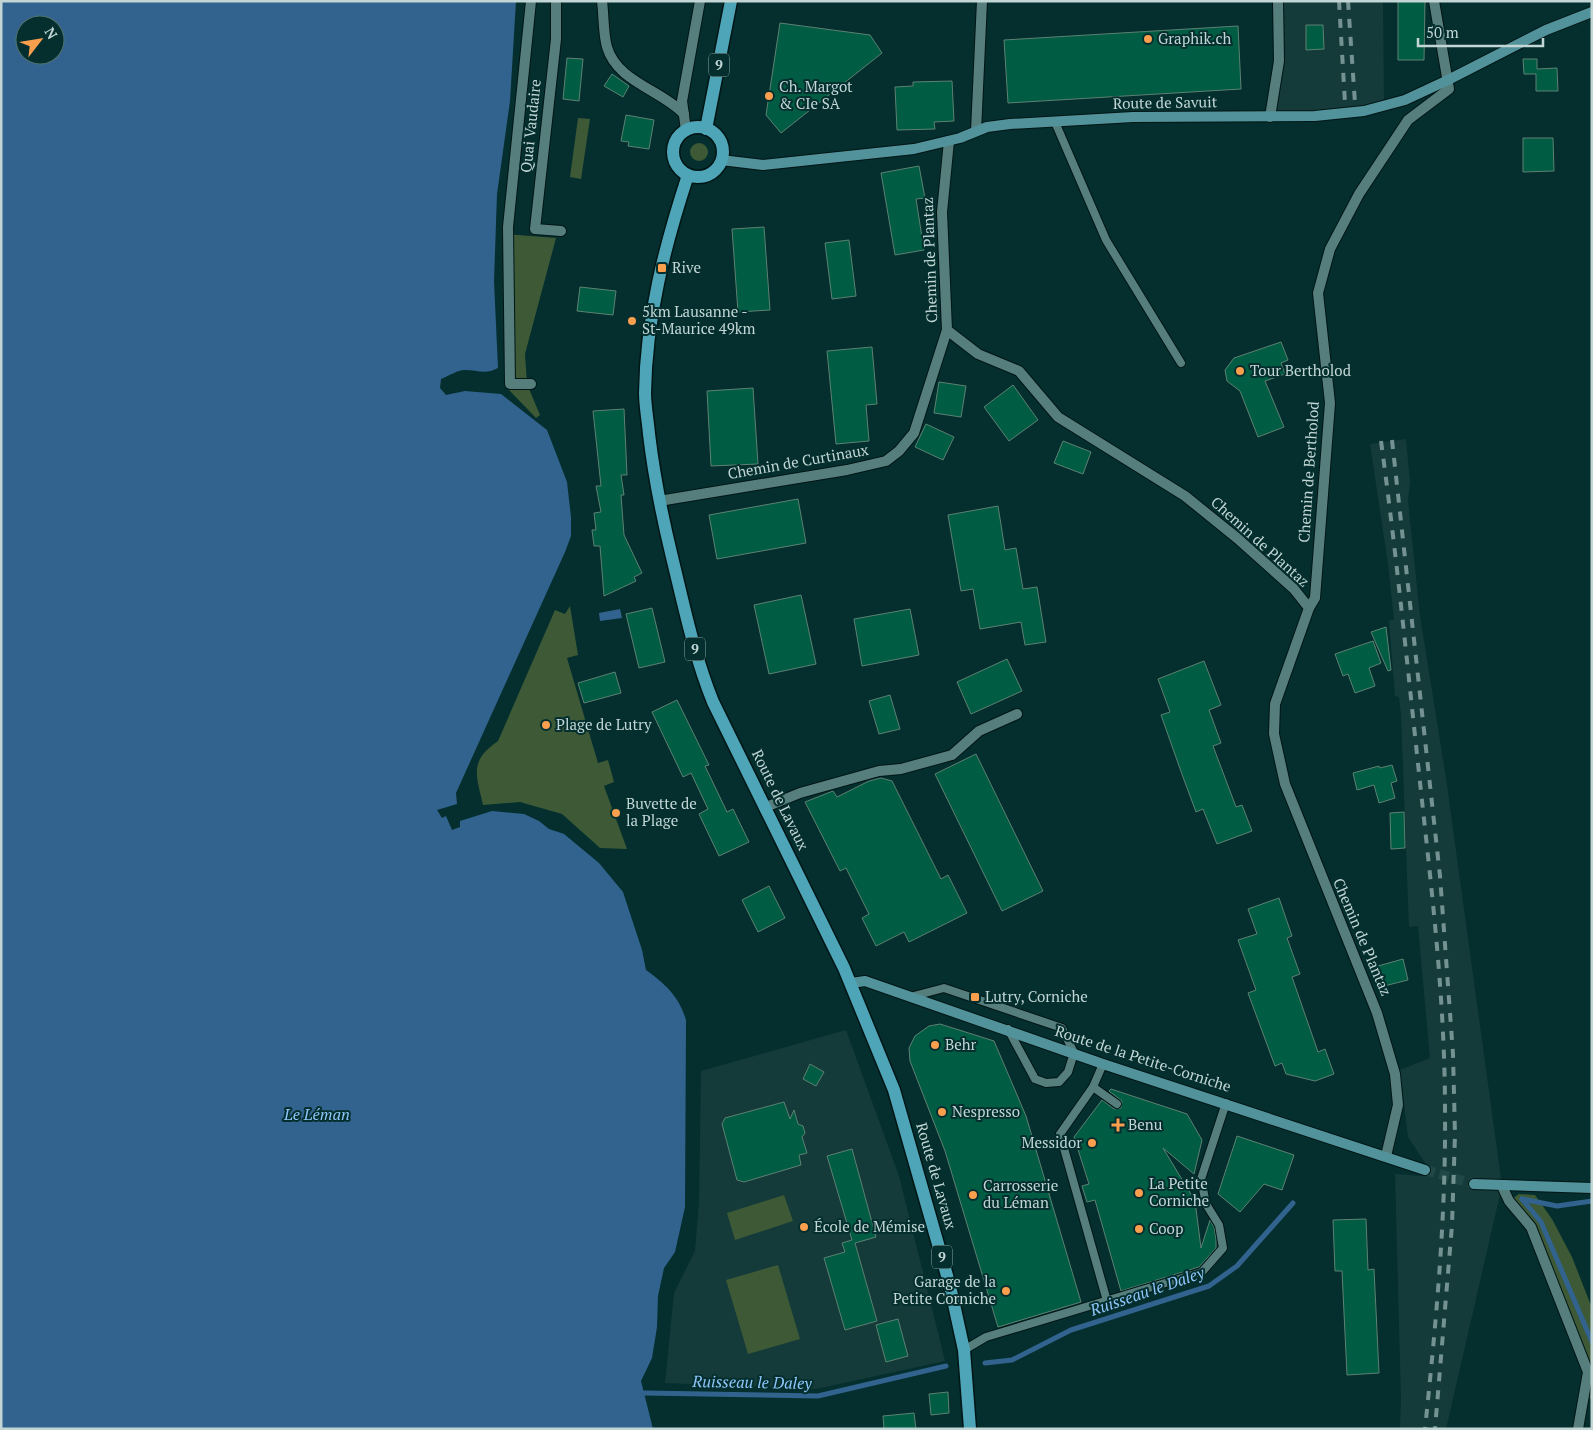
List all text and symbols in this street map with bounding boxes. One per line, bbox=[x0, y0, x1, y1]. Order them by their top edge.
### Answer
north arrow bbox=[15, 15, 65, 65]
scale bar bbox=[1418, 15, 1543, 47]
text: 50 m bbox=[1426, 22, 1459, 42]
text: N bbox=[41, 24, 63, 43]
place label: Graphik.ch bbox=[1158, 28, 1231, 48]
marker: Graphik.ch bbox=[1142, 33, 1154, 45]
road number: 9 bbox=[709, 54, 729, 76]
place label: Ch. Margot & CIe SA bbox=[779, 76, 853, 113]
street label: Quai Vaudaire bbox=[515, 78, 545, 174]
marker: Ch. Margot & CIe SA bbox=[763, 90, 775, 102]
street label: Route de Savuit bbox=[1113, 91, 1218, 113]
street label: Chemin de Plantaz bbox=[917, 197, 941, 323]
place label: Rive bbox=[672, 257, 701, 277]
marker: Rive bbox=[656, 262, 668, 274]
place label: 5km Lausanne - St-Maurice 49km bbox=[642, 301, 755, 338]
marker: 5km Lausanne - St-Maurice 49km bbox=[626, 315, 638, 327]
place label: Tour Bertholod bbox=[1250, 360, 1351, 380]
marker: Tour Bertholod bbox=[1234, 365, 1246, 377]
street label: Chemin de Bertholod bbox=[1293, 400, 1323, 543]
street label: Chemin de Curtinaux bbox=[726, 439, 870, 483]
street label: Chemin de Plantaz bbox=[1207, 492, 1314, 591]
road number: 9 bbox=[685, 638, 705, 661]
place label: Plage de Lutry bbox=[556, 714, 652, 734]
marker: Plage de Lutry bbox=[540, 719, 552, 731]
street label: Route de Lavaux bbox=[748, 746, 814, 853]
place label: Buvette de la Plage bbox=[626, 793, 697, 830]
marker: Buvette de la Plage bbox=[610, 807, 622, 819]
street label: Chemin de Plantaz bbox=[1329, 875, 1397, 998]
place label: Lutry, Corniche bbox=[985, 986, 1088, 1006]
marker: Lutry, Corniche bbox=[969, 991, 981, 1003]
street label: Route de la Petite-Corniche bbox=[1053, 1020, 1234, 1096]
place label: Behr bbox=[945, 1034, 977, 1054]
marker: Behr bbox=[929, 1039, 941, 1051]
place label: Nespresso bbox=[952, 1101, 1020, 1121]
water label: Le Léman bbox=[283, 1103, 350, 1125]
marker: Nespresso bbox=[936, 1106, 948, 1118]
place label: Benu bbox=[1128, 1114, 1163, 1134]
marker: Benu bbox=[1112, 1119, 1124, 1131]
street label: Route de Lavaux bbox=[912, 1120, 962, 1231]
place label: Messidor bbox=[1022, 1132, 1082, 1152]
marker: Messidor bbox=[1086, 1137, 1098, 1149]
place label: La Petite Corniche bbox=[1149, 1173, 1209, 1210]
place label: Carrosserie du Léman bbox=[983, 1175, 1058, 1212]
marker: La Petite Corniche bbox=[1133, 1187, 1145, 1199]
marker: Carrosserie du Léman bbox=[967, 1189, 979, 1201]
place label: École de Mémise bbox=[814, 1216, 925, 1236]
place label: Coop bbox=[1149, 1218, 1183, 1238]
marker: École de Mémise bbox=[798, 1221, 810, 1233]
marker: Coop bbox=[1133, 1223, 1145, 1235]
road number: 9 bbox=[932, 1246, 952, 1268]
water label: Ruisseau le Daley bbox=[1086, 1261, 1208, 1321]
place label: Garage de la Petite Corniche bbox=[893, 1271, 996, 1308]
marker: Garage de la Petite Corniche bbox=[1000, 1285, 1012, 1297]
water label: Ruisseau le Daley bbox=[691, 1370, 813, 1394]

